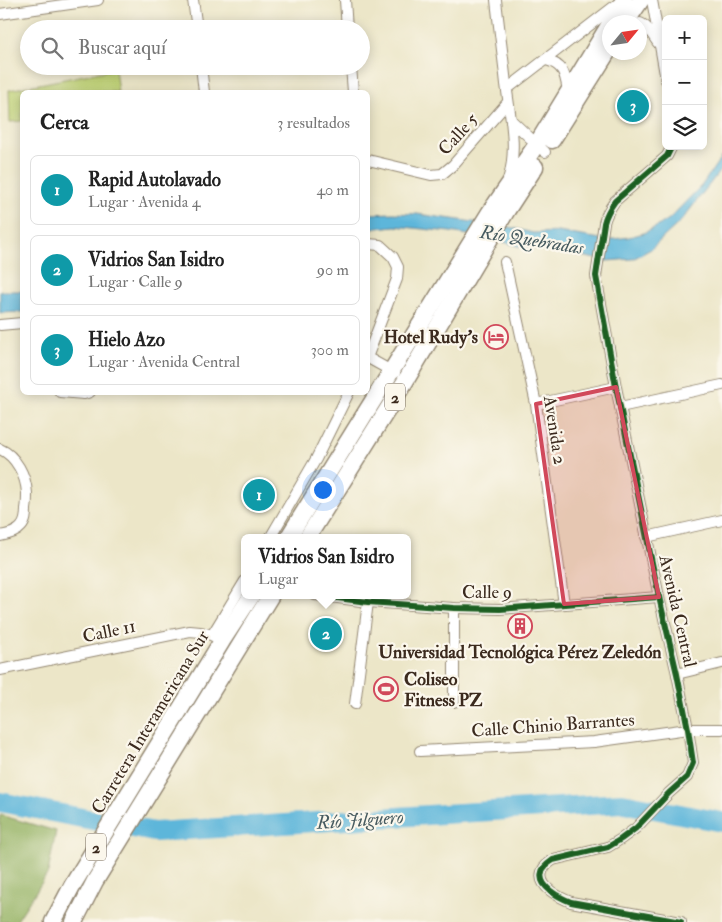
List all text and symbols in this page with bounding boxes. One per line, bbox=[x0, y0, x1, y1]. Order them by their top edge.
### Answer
north arrow bbox=[602, 15, 647, 60]
map controls bbox=[662, 15, 707, 150]
button: + bbox=[662, 15, 707, 60]
search box bbox=[20, 20, 370, 75]
icon: search bbox=[38, 34, 66, 62]
text: Buscar aquí bbox=[78, 36, 166, 60]
button: − bbox=[662, 60, 707, 105]
pin: 3 bbox=[617, 87, 649, 125]
button: layers bbox=[662, 105, 707, 150]
street label: Calle 5 bbox=[433, 108, 483, 160]
text: Cerca bbox=[40, 109, 89, 136]
text: 3 resultados bbox=[277, 113, 350, 133]
text: Rapid Autolavado bbox=[88, 168, 221, 192]
text: 1 bbox=[54, 180, 60, 200]
text: 40 m bbox=[316, 180, 349, 200]
text: Lugar · Avenida 4 bbox=[88, 192, 200, 212]
water label: Río Quebradas bbox=[477, 220, 586, 260]
text: Vidrios San Isidro bbox=[88, 248, 224, 272]
text: 2 bbox=[53, 260, 61, 280]
text: 90 m bbox=[317, 260, 349, 280]
text: Lugar · Calle 9 bbox=[88, 272, 183, 292]
hotel icon: Hotel Rudy's bbox=[483, 324, 509, 350]
place label: Hotel Rudy's bbox=[383, 326, 478, 349]
text: Hielo Azo bbox=[88, 328, 165, 352]
text: 3 bbox=[54, 340, 60, 360]
text: 300 m bbox=[311, 340, 349, 360]
text: Lugar · Avenida Central bbox=[88, 352, 240, 372]
road number: 2 bbox=[385, 384, 405, 411]
street label: Avenida 2 bbox=[538, 393, 571, 466]
pin: 1 bbox=[243, 476, 275, 514]
your location bbox=[310, 477, 336, 503]
popup bbox=[241, 534, 411, 599]
text: Vidrios San Isidro bbox=[258, 545, 394, 569]
street label: Avenida Central bbox=[653, 552, 702, 670]
text: Lugar bbox=[258, 569, 298, 589]
street label: Calle 9 bbox=[462, 581, 512, 604]
building icon: Universidad Tecnológica Pérez Zeledón bbox=[507, 613, 533, 639]
street label: Calle 11 bbox=[80, 615, 138, 648]
pin: 2 bbox=[310, 615, 342, 653]
street label: Carretera Interamericana Sur bbox=[86, 626, 215, 818]
place label: Universidad Tecnológica Pérez Zeledón bbox=[378, 641, 662, 664]
place label: Coliseo Fitness PZ bbox=[404, 668, 483, 712]
sports icon: Coliseo Fitness PZ bbox=[373, 676, 399, 702]
street label: Calle Chinio Barrantes bbox=[471, 708, 635, 743]
water label: Río Jilguero bbox=[315, 805, 405, 835]
road number: 2 bbox=[86, 834, 106, 860]

